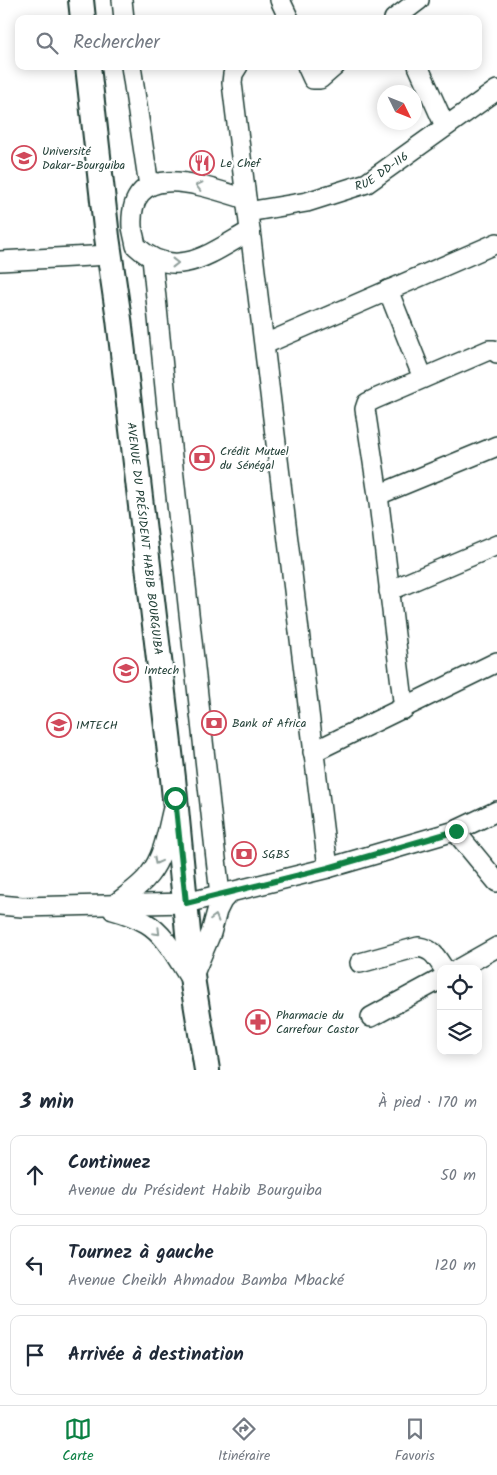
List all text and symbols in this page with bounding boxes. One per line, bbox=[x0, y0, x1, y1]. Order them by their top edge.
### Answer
search box bbox=[15, 15, 482, 70]
text: Rechercher bbox=[73, 28, 160, 58]
icon: search bbox=[33, 29, 61, 57]
north arrow bbox=[377, 85, 422, 130]
place label: Université Dakar-Bourguiba bbox=[42, 142, 126, 175]
school or university icon: Université Dakar-Bourguiba bbox=[11, 145, 37, 171]
street label: RUE DD-116 bbox=[352, 147, 413, 196]
restaurant icon: Le Chef bbox=[189, 150, 215, 176]
place label: Le Chef bbox=[220, 154, 262, 173]
one-way arrow bbox=[195, 181, 204, 192]
one-way arrow bbox=[172, 258, 180, 268]
street label: AVENUE DU PRÉSIDENT HABIB BOURGUIBA bbox=[121, 421, 167, 656]
place label: Crédit Mutuel du Sénégal bbox=[220, 442, 289, 475]
bank icon: Crédit Mutuel du Sénégal bbox=[189, 445, 215, 471]
school or university icon: Imtech bbox=[113, 657, 139, 683]
place label: Imtech bbox=[144, 661, 179, 680]
bank icon: Bank of Africa bbox=[201, 710, 227, 736]
school or university icon: IMTECH bbox=[46, 712, 72, 738]
place label: Bank of Africa bbox=[232, 714, 307, 733]
place label: IMTECH bbox=[76, 716, 118, 735]
route start bbox=[164, 787, 187, 810]
route end bbox=[445, 820, 468, 843]
bank icon: SGBS bbox=[231, 841, 257, 867]
place label: SGBS bbox=[262, 845, 290, 864]
one-way arrow bbox=[153, 856, 163, 865]
one-way arrow bbox=[210, 914, 220, 922]
one-way arrow bbox=[151, 926, 160, 935]
map controls bbox=[437, 965, 482, 1055]
button: locate bbox=[437, 965, 482, 1010]
place label: Pharmacie du Carrefour Castor bbox=[276, 1006, 360, 1039]
pharmacy icon: Pharmacie du Carrefour Castor bbox=[245, 1009, 271, 1035]
button: layers bbox=[437, 1010, 482, 1055]
text: 3 min bbox=[20, 1086, 74, 1119]
text: À pied · 170 m bbox=[378, 1090, 477, 1115]
text: Continuez bbox=[68, 1148, 151, 1178]
icon: ahead bbox=[21, 1161, 49, 1189]
text: 50 m bbox=[440, 1163, 476, 1188]
text: Avenue du Président Habib Bourguiba bbox=[68, 1178, 322, 1203]
text: Tournez à gauche bbox=[68, 1238, 214, 1268]
icon: left bbox=[21, 1251, 49, 1279]
text: 120 m bbox=[435, 1253, 476, 1278]
text: Avenue Cheikh Ahmadou Bamba Mbacké bbox=[68, 1268, 344, 1293]
text: Arrivée à destination bbox=[68, 1340, 244, 1370]
icon: arrive bbox=[21, 1341, 49, 1369]
tab: Carte bbox=[62, 1415, 94, 1467]
tab: Itinéraire bbox=[218, 1415, 270, 1467]
tab: Favoris bbox=[395, 1415, 435, 1467]

